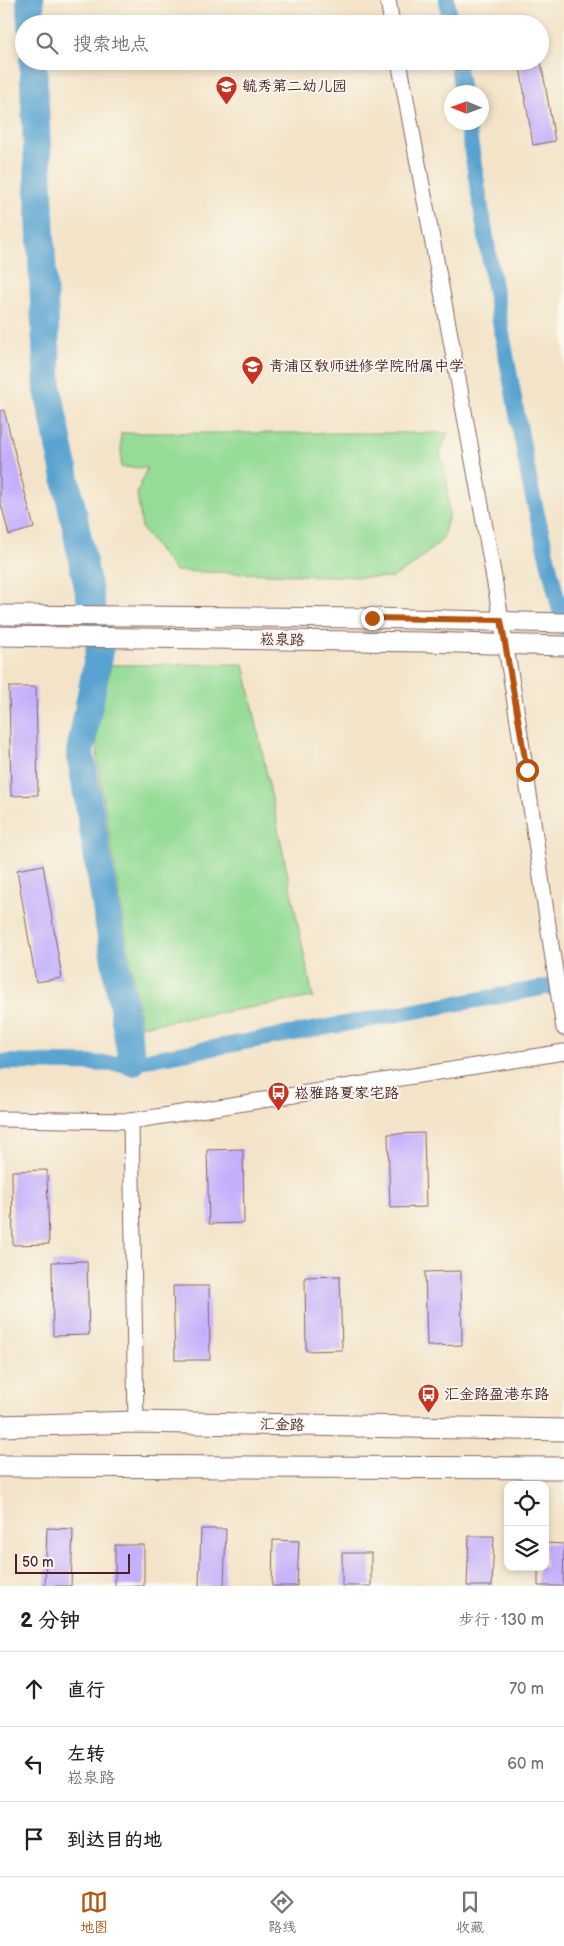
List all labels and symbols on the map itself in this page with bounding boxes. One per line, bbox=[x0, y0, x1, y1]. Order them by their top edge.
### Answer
school or university icon: 毓秀第二幼儿园 bbox=[214, 74, 238, 105]
place label: 毓秀第二幼儿园 bbox=[242, 77, 347, 96]
north arrow bbox=[444, 85, 489, 130]
school or university icon: 青浦区教师进修学院附属中学 bbox=[241, 354, 265, 385]
place label: 青浦区教师进修学院附属中学 bbox=[269, 357, 464, 376]
route end bbox=[361, 607, 384, 630]
street label: 崧泉路 bbox=[259, 630, 305, 650]
route start bbox=[516, 759, 539, 782]
bus stop icon: 崧雅路夏家宅路 bbox=[266, 1081, 290, 1112]
place label: 崧雅路夏家宅路 bbox=[294, 1084, 399, 1103]
bus stop icon: 汇金路盈港东路 bbox=[416, 1382, 440, 1413]
place label: 汇金路盈港东路 bbox=[444, 1385, 549, 1404]
street label: 汇金路 bbox=[259, 1415, 305, 1435]
scale bar bbox=[15, 1551, 130, 1574]

